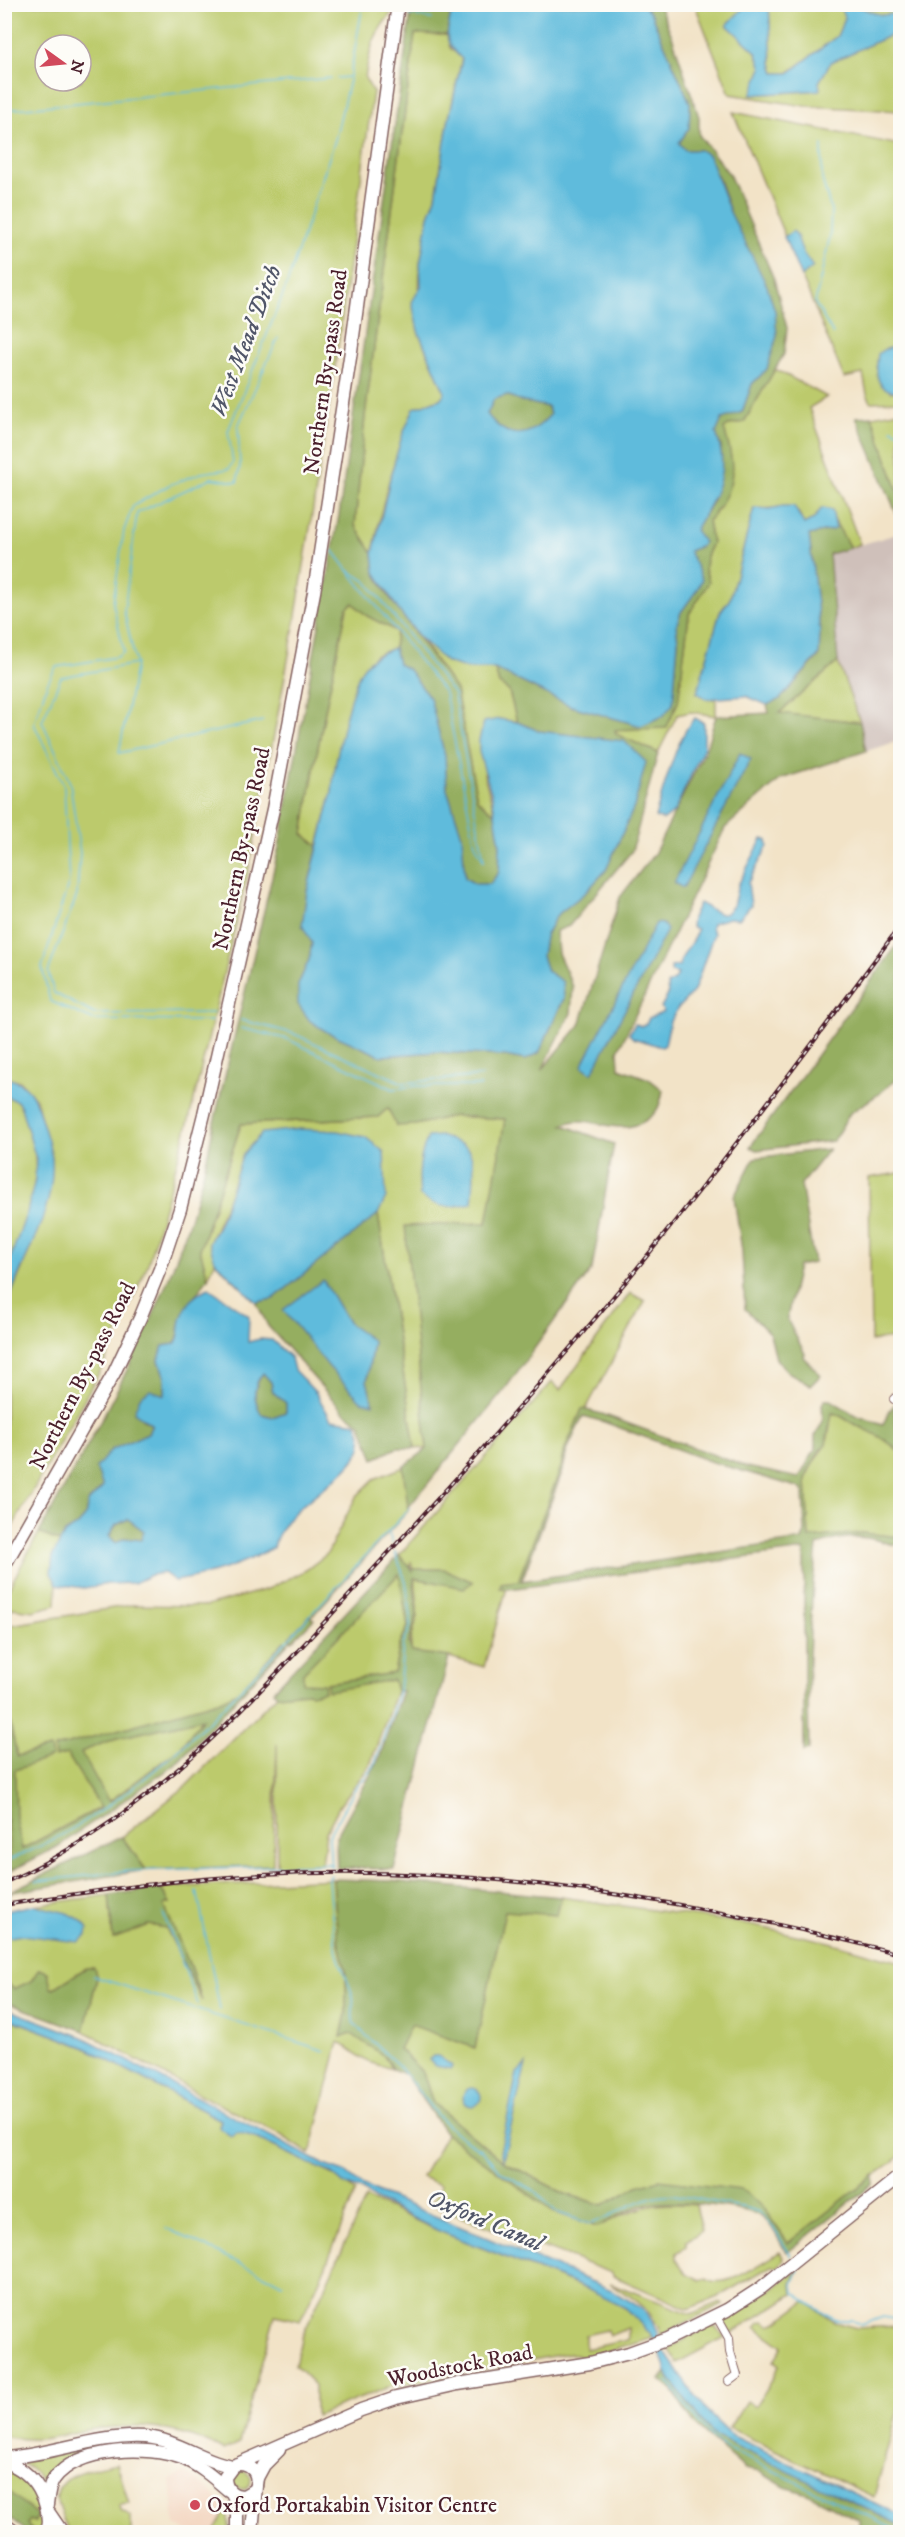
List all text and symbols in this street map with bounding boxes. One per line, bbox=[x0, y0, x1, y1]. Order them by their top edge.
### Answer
north arrow bbox=[33, 33, 93, 93]
text: N bbox=[65, 58, 88, 76]
water label: West Mead Ditch bbox=[203, 261, 289, 421]
street label: Northern By-pass Road bbox=[298, 268, 354, 476]
street label: Northern By-pass Road bbox=[207, 745, 277, 953]
street label: Northern By-pass Road bbox=[24, 1278, 142, 1474]
water label: Oxford Canal bbox=[422, 2183, 550, 2260]
street label: Woodstock Road bbox=[384, 2339, 535, 2393]
place label: Oxford Portakabin Visitor Centre bbox=[207, 2492, 497, 2519]
marker: Oxford Portakabin Visitor Centre bbox=[188, 2498, 202, 2512]

